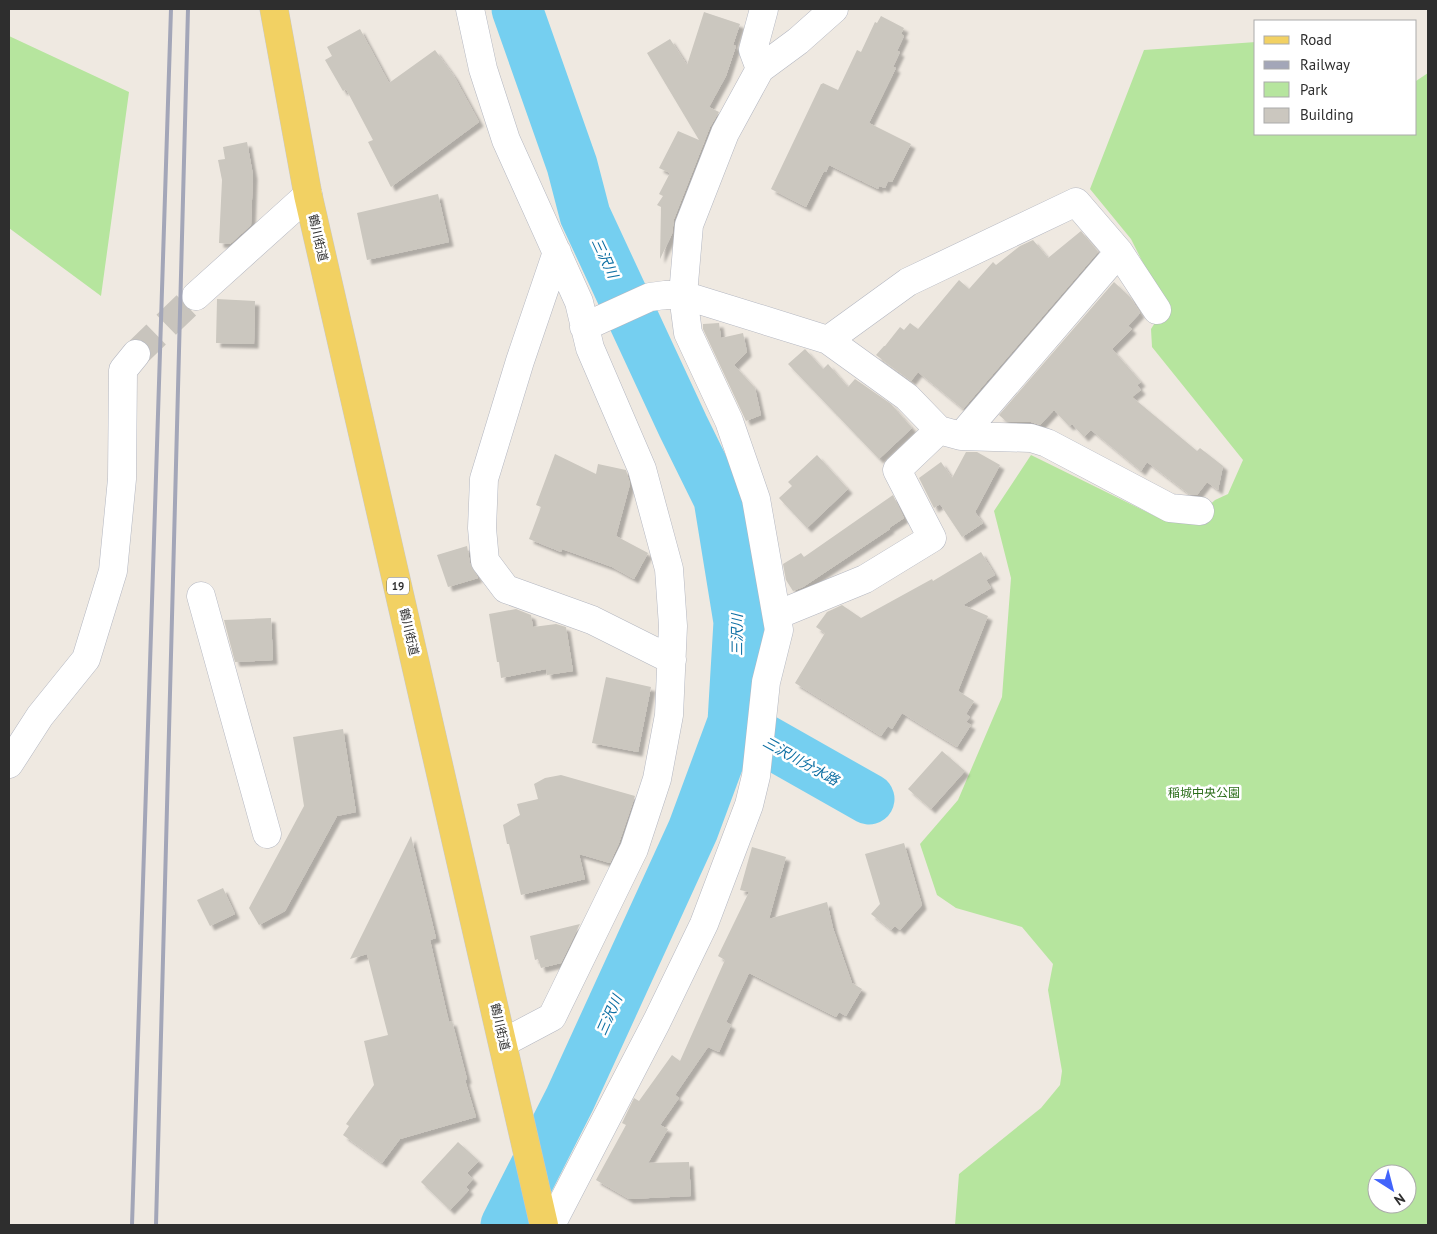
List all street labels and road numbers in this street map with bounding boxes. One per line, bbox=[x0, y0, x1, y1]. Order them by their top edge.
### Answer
street label: 鶴川街道 bbox=[306, 213, 331, 263]
road number: 19 bbox=[387, 578, 409, 594]
street label: 鶴川街道 bbox=[397, 607, 422, 657]
street label: 鶴川街道 bbox=[488, 1002, 513, 1052]

